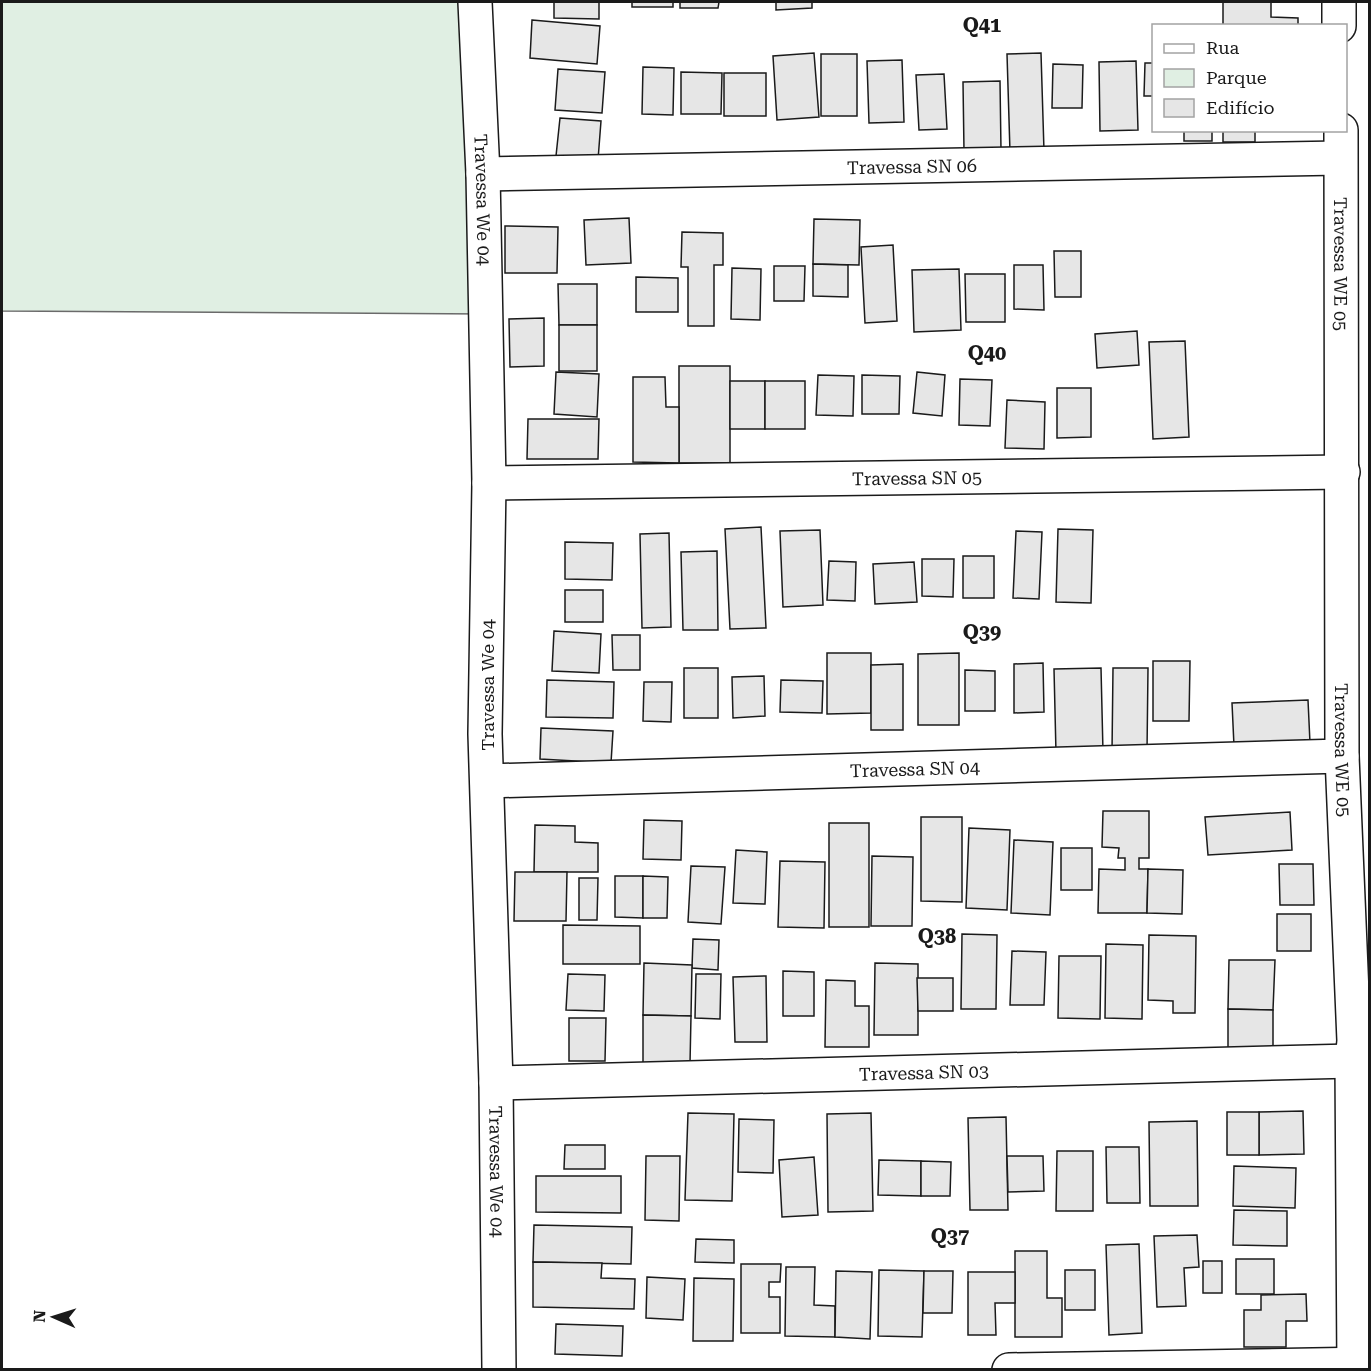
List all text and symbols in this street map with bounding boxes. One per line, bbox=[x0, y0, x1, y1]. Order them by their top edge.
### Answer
district label: Q41 bbox=[963, 13, 1001, 37]
legend bbox=[1152, 24, 1347, 132]
text: Rua bbox=[1206, 37, 1239, 58]
text: Parque bbox=[1206, 67, 1267, 88]
text: Edifício bbox=[1206, 97, 1274, 118]
street label: Travessa We 04 bbox=[471, 133, 495, 266]
street label: Travessa SN 06 bbox=[847, 154, 977, 178]
street label: Travessa WE 05 bbox=[1331, 197, 1352, 331]
district label: Q40 bbox=[968, 341, 1006, 365]
street label: Travessa SN 05 bbox=[852, 466, 982, 489]
street label: Travessa We 04 bbox=[477, 619, 498, 751]
district label: Q39 bbox=[963, 620, 1001, 644]
street label: Travessa WE 05 bbox=[1331, 683, 1355, 817]
street label: Travessa SN 04 bbox=[850, 756, 980, 781]
district label: Q38 bbox=[918, 924, 956, 948]
street label: Travessa SN 03 bbox=[859, 1060, 989, 1084]
street label: Travessa We 04 bbox=[486, 1106, 508, 1238]
district label: Q37 bbox=[931, 1224, 969, 1248]
north arrow bbox=[24, 1287, 84, 1347]
text: N bbox=[30, 1310, 49, 1323]

